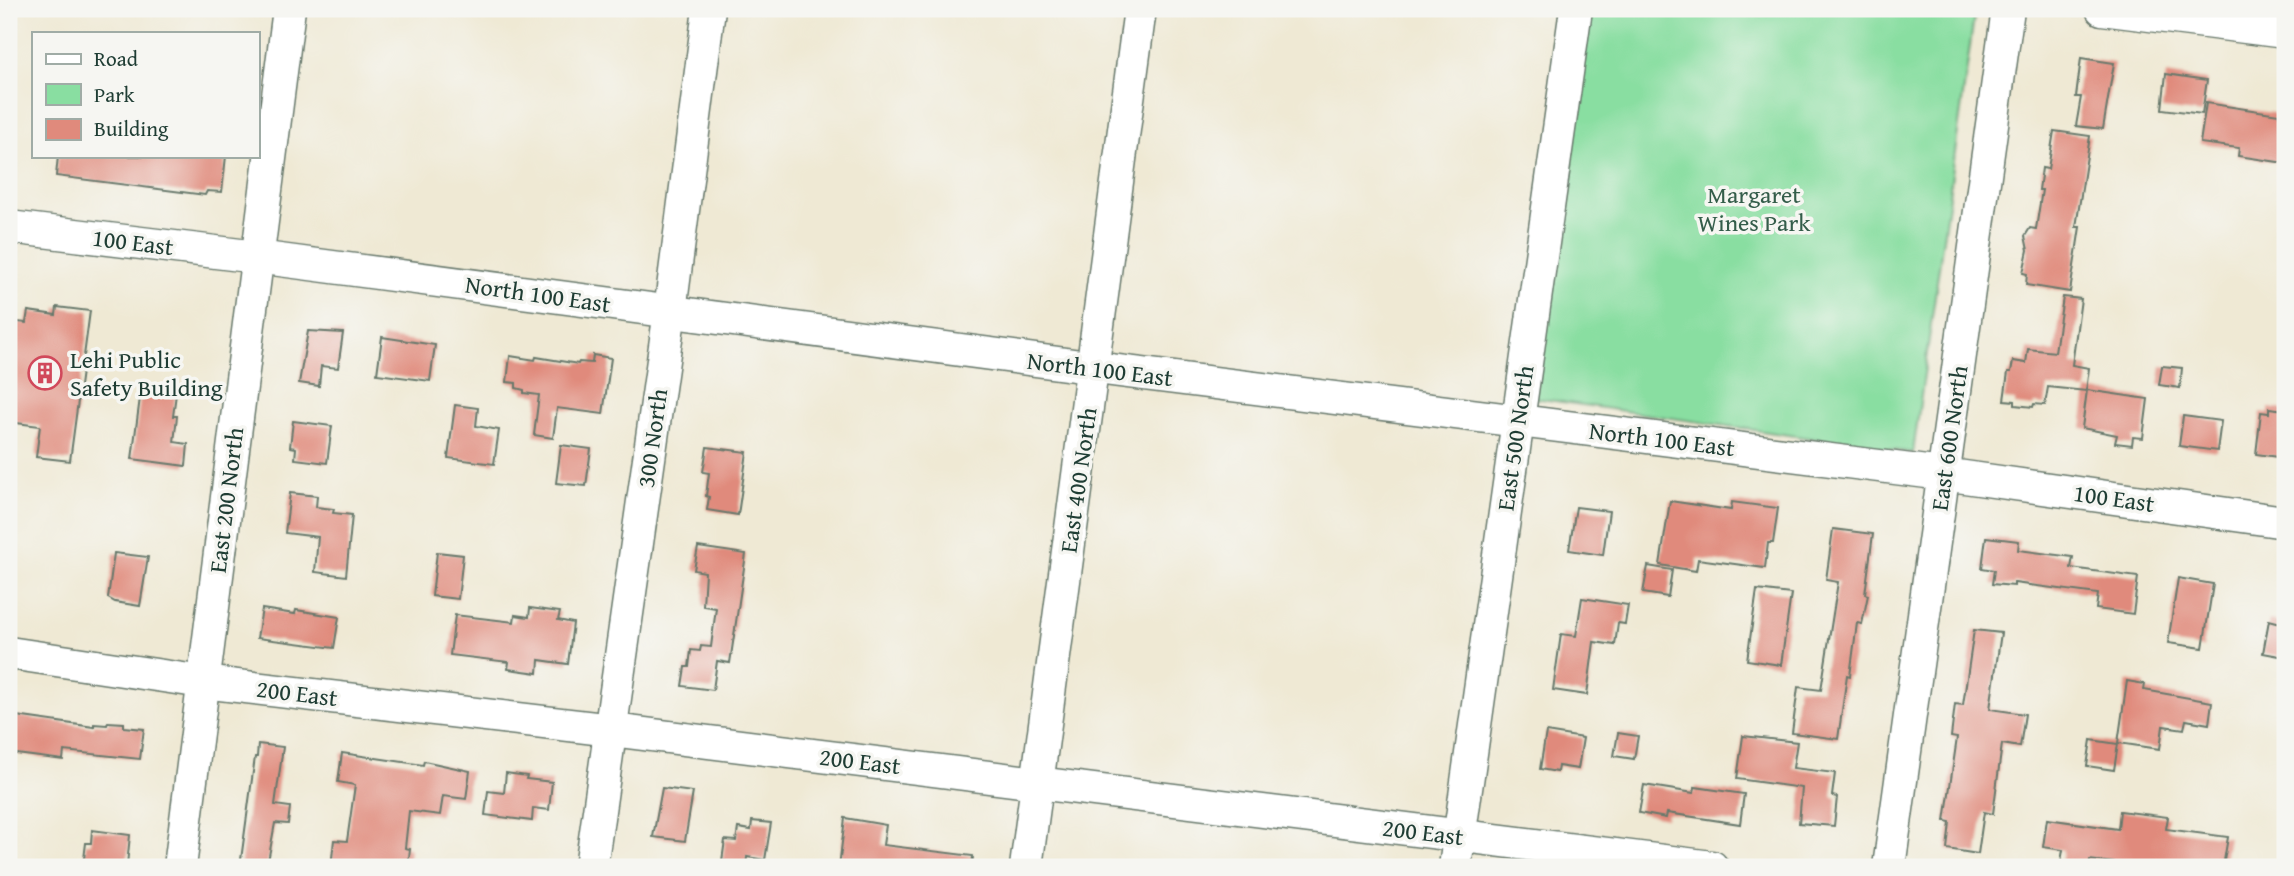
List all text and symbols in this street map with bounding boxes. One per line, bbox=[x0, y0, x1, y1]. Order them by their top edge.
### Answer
legend bbox=[32, 32, 259, 158]
text: Road bbox=[94, 43, 139, 74]
text: Park bbox=[94, 79, 135, 110]
text: Building bbox=[94, 113, 169, 144]
park label: Margaret Wines Park bbox=[1697, 177, 1811, 240]
street label: 100 East bbox=[90, 220, 176, 264]
street label: North 100 East bbox=[463, 266, 613, 322]
place label: Lehi Public Safety Building bbox=[70, 342, 223, 405]
street label: North 100 East bbox=[1025, 343, 1175, 395]
building icon: Lehi Public Safety Building bbox=[26, 354, 64, 392]
street label: East 500 North bbox=[1487, 363, 1543, 513]
street label: East 600 North bbox=[1921, 363, 1977, 513]
street label: 300 North bbox=[628, 386, 676, 490]
street label: East 400 North bbox=[1050, 405, 1106, 555]
street label: North 100 East bbox=[1587, 413, 1737, 465]
street label: East 200 North bbox=[200, 425, 252, 575]
street label: 100 East bbox=[2071, 475, 2157, 521]
street label: 200 East bbox=[254, 671, 340, 715]
street label: 200 East bbox=[817, 739, 903, 783]
street label: 200 East bbox=[1380, 810, 1466, 854]

